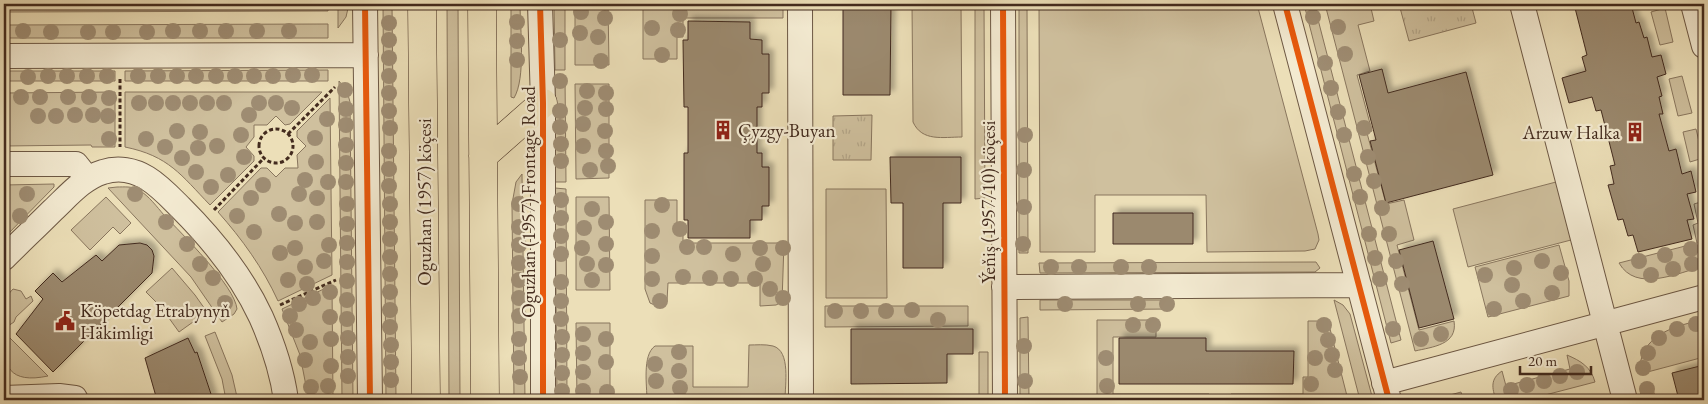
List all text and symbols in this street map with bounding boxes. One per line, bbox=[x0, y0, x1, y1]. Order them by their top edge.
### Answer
street label: Oguzhan (1957) Frontage Road bbox=[516, 86, 541, 318]
street label: Oguzhan (1957) köçesi bbox=[412, 118, 437, 286]
place label: Çyzgy-Buyan bbox=[738, 118, 836, 143]
building icon: Çyzgy-Buyan bbox=[712, 119, 734, 141]
street label: Ýeňiş (1957/10) köçesi bbox=[976, 120, 1001, 284]
place label: Arzuw Halka bbox=[1521, 120, 1620, 145]
building icon: Arzuw Halka bbox=[1624, 121, 1646, 143]
place label: Köpetdag Etrabynyň Häkimligi bbox=[80, 298, 230, 345]
public building icon: Köpetdag Etrabynyň Häkimligi bbox=[54, 310, 76, 332]
scale bar bbox=[1520, 344, 1592, 376]
text: 20 m bbox=[1528, 351, 1557, 370]

